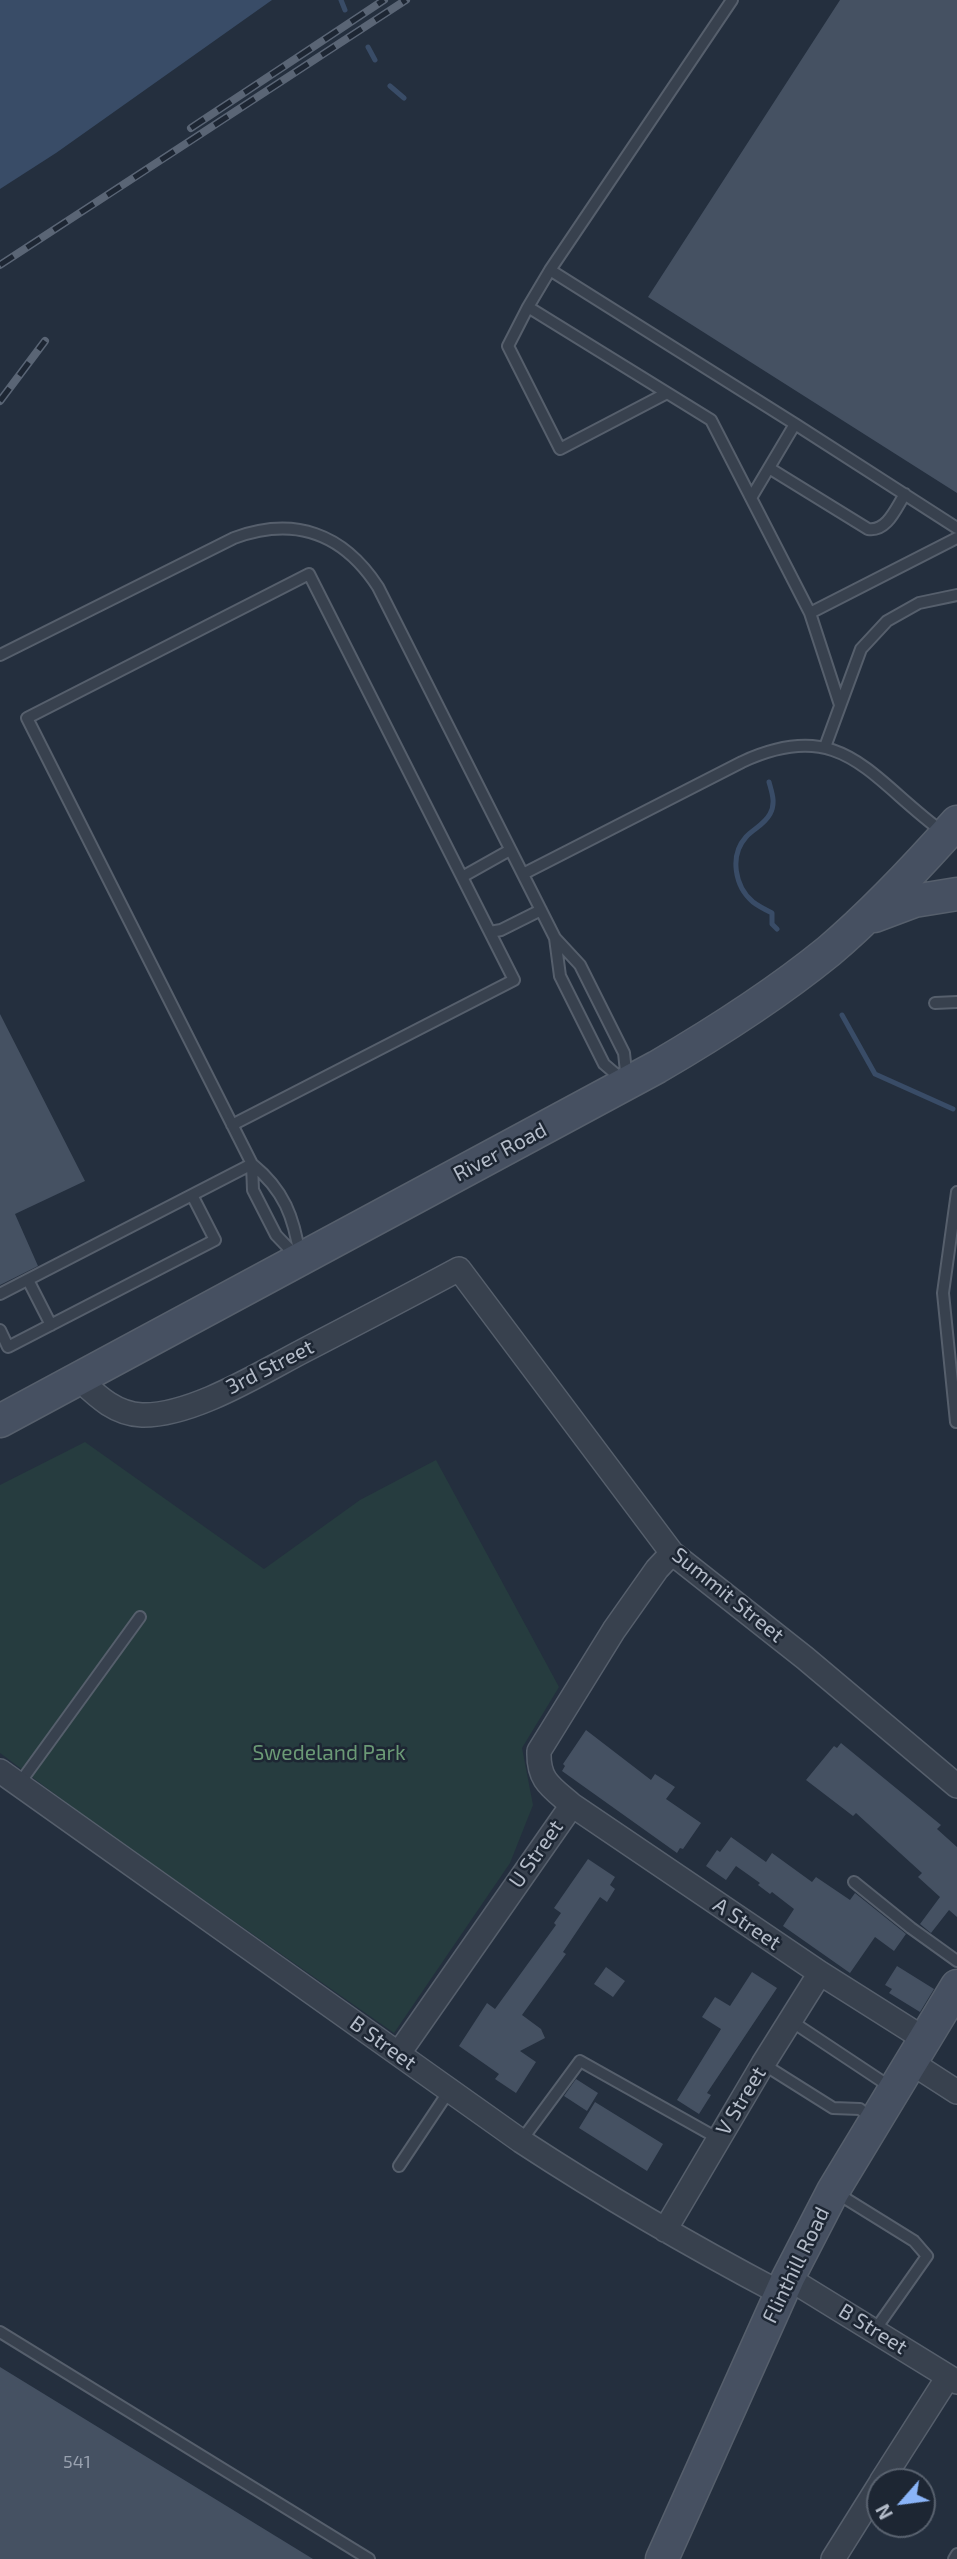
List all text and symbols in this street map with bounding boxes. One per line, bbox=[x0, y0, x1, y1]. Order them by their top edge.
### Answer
street label: River Road bbox=[449, 1117, 551, 1187]
street label: 3rd Street bbox=[222, 1334, 318, 1400]
street label: Summit Street bbox=[667, 1542, 789, 1648]
park label: Swedeland Park bbox=[252, 1740, 406, 1766]
street label: U Street bbox=[504, 1815, 568, 1893]
street label: A Street bbox=[708, 1892, 786, 1956]
street label: B Street bbox=[345, 2010, 421, 2076]
street label: V Street bbox=[711, 2062, 771, 2140]
street label: Flinthill Road bbox=[757, 2203, 835, 2327]
street label: B Street bbox=[834, 2298, 912, 2360]
house number: 541 bbox=[63, 2451, 91, 2473]
north arrow bbox=[866, 2468, 936, 2538]
text: N bbox=[870, 2501, 897, 2524]

